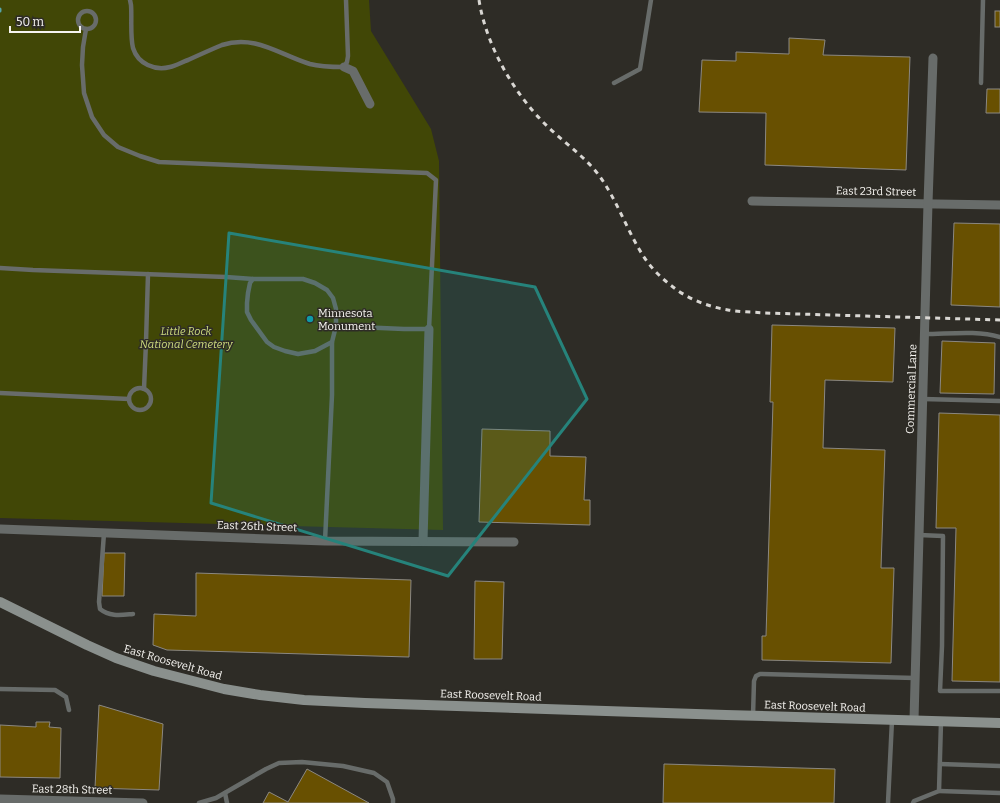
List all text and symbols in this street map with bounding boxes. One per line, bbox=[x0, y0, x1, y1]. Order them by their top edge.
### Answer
scale bar bbox=[10, 8, 80, 34]
text: 50 m bbox=[16, 15, 45, 29]
street label: East 23rd Street bbox=[836, 184, 916, 199]
place label: Minnesota Monument bbox=[318, 307, 375, 333]
marker: Minnesota Monument bbox=[305, 314, 315, 324]
park label: Little Rock National Cemetery bbox=[140, 325, 234, 351]
street label: Commercial Lane bbox=[903, 344, 920, 434]
street label: East 26th Street bbox=[217, 519, 297, 534]
street label: East Roosevelt Road bbox=[122, 642, 224, 683]
street label: East Roosevelt Road bbox=[440, 687, 542, 704]
street label: East Roosevelt Road bbox=[764, 698, 866, 715]
street label: East 28th Street bbox=[32, 782, 112, 797]

